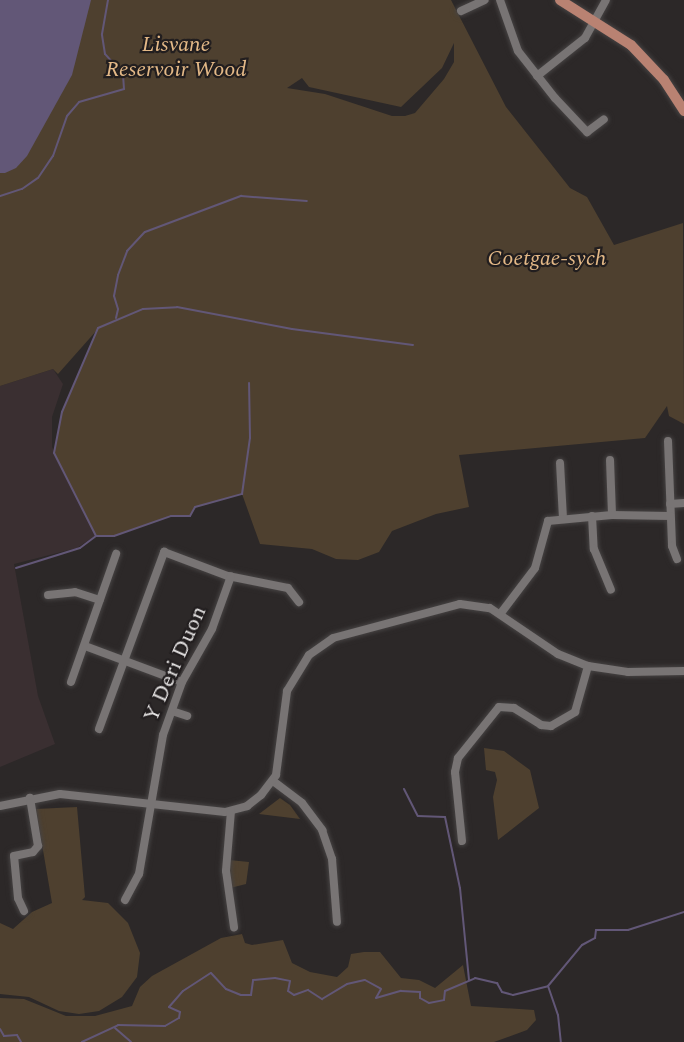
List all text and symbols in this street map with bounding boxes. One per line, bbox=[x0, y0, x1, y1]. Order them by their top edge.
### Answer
park label: Lisvane Reservoir Wood bbox=[105, 31, 247, 82]
park label: Coetgae-sych bbox=[488, 246, 606, 272]
street label: Y Deri Duon bbox=[138, 602, 212, 726]

